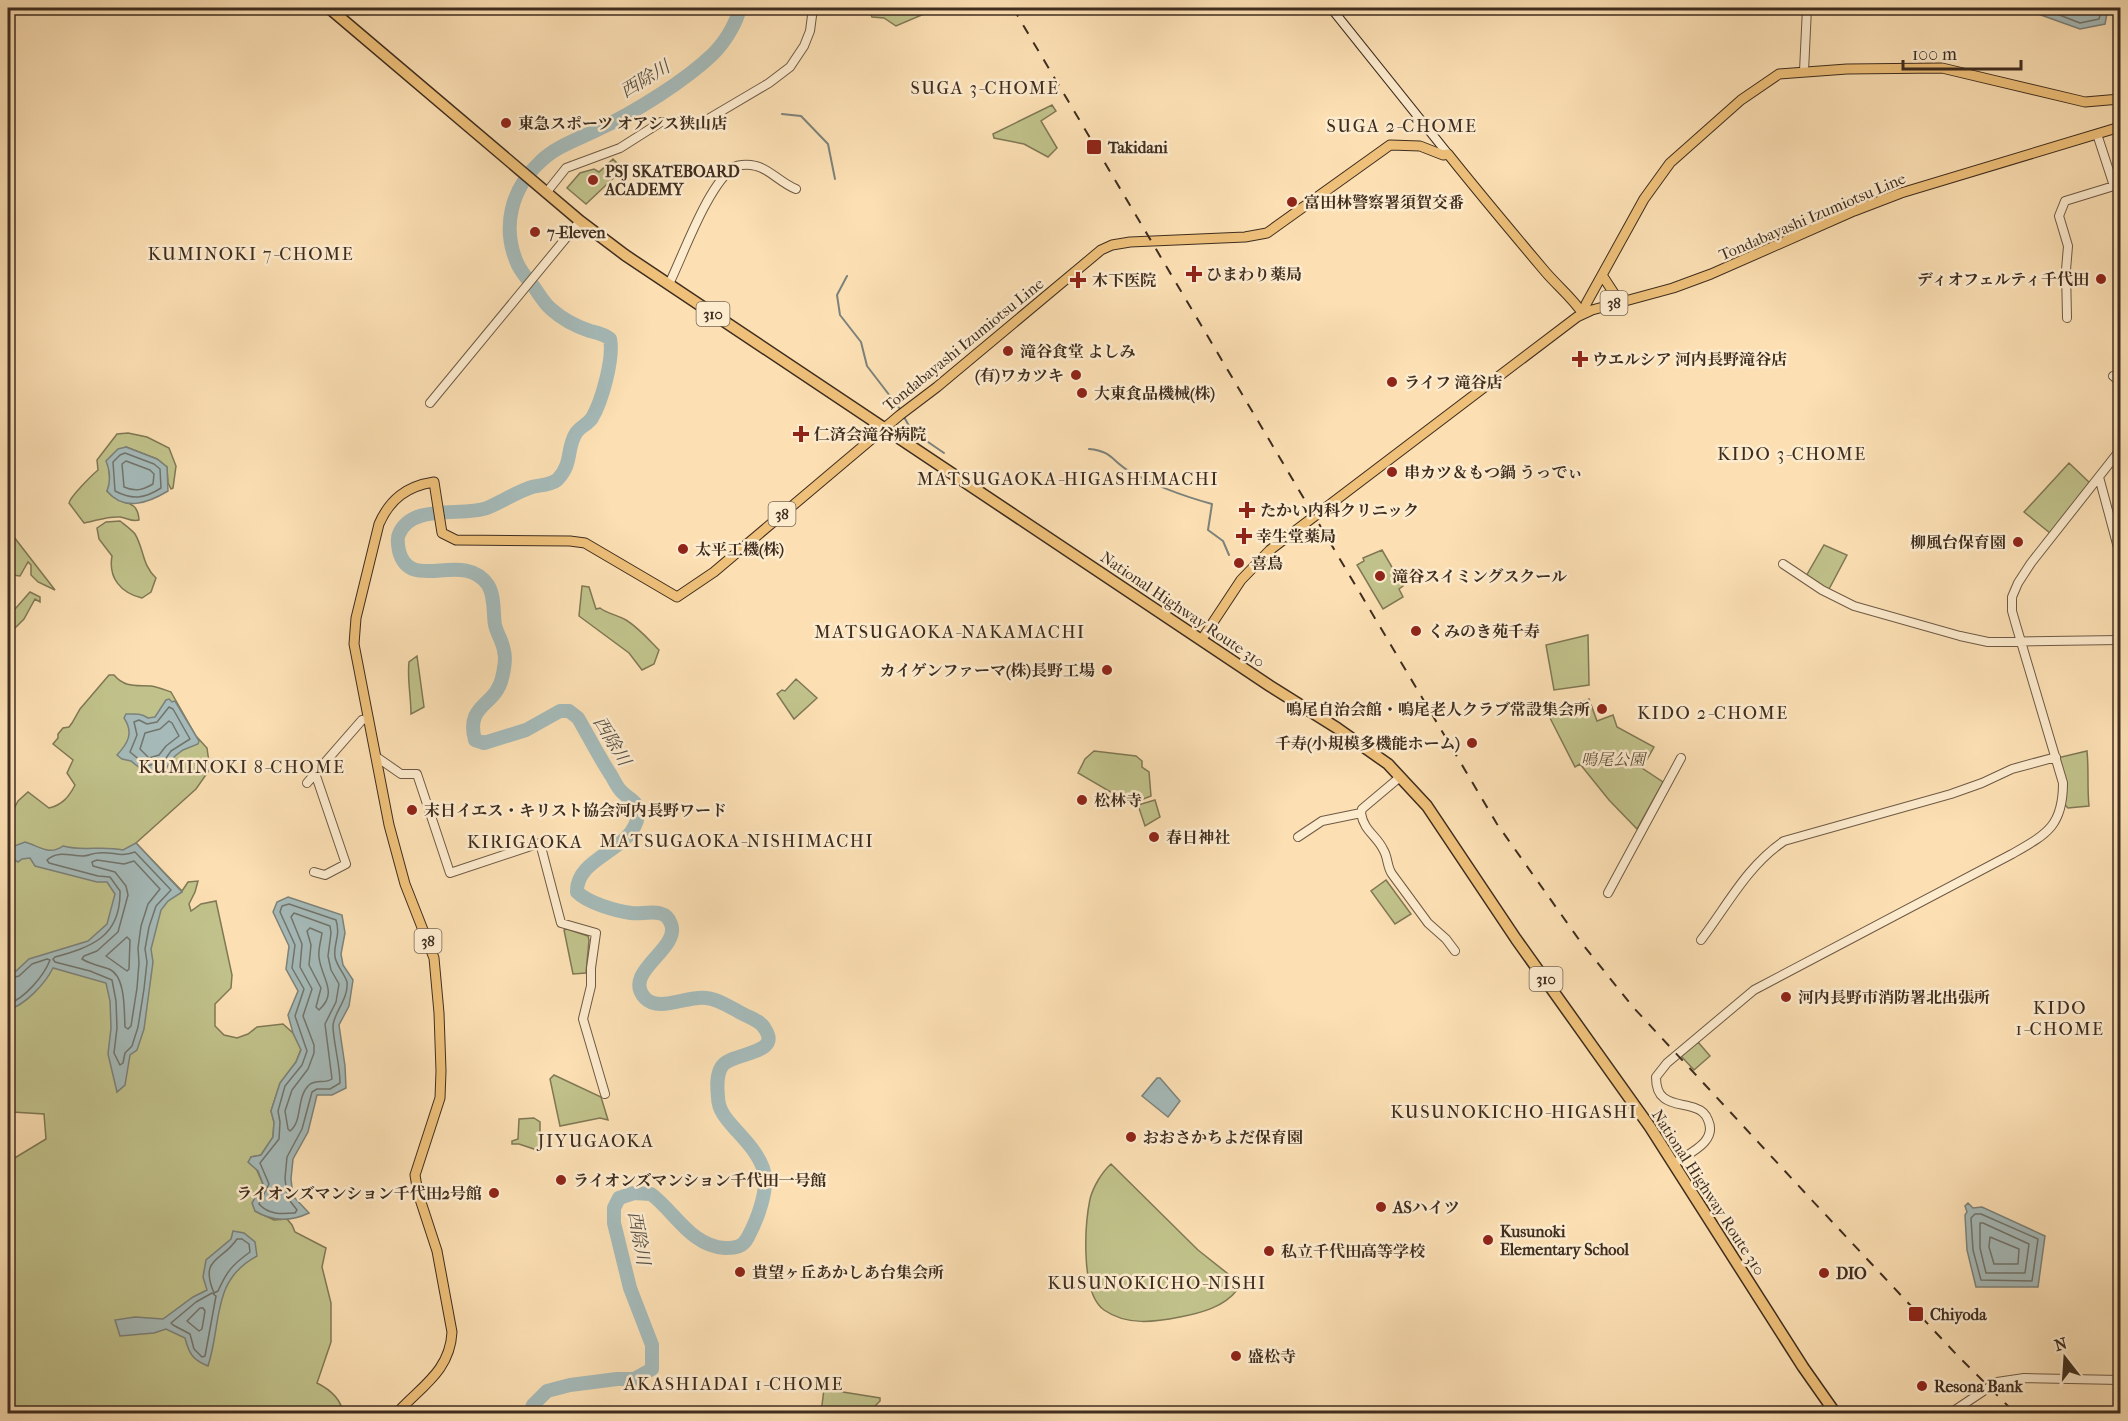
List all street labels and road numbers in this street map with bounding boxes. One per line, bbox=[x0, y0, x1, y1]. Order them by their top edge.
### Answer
street label: Tondabayashi Izumiotsu Line bbox=[1716, 168, 1908, 264]
street label: Tondabayashi Izumiotsu Line bbox=[879, 274, 1047, 415]
road number: 38 bbox=[1600, 291, 1628, 315]
road number: 310 bbox=[696, 302, 730, 326]
road number: 38 bbox=[768, 502, 796, 526]
street label: National Highway Route 310 bbox=[1097, 547, 1268, 671]
road number: 38 bbox=[414, 929, 442, 953]
road number: 310 bbox=[1530, 967, 1562, 991]
street label: National Highway Route 310 bbox=[1648, 1106, 1769, 1279]

